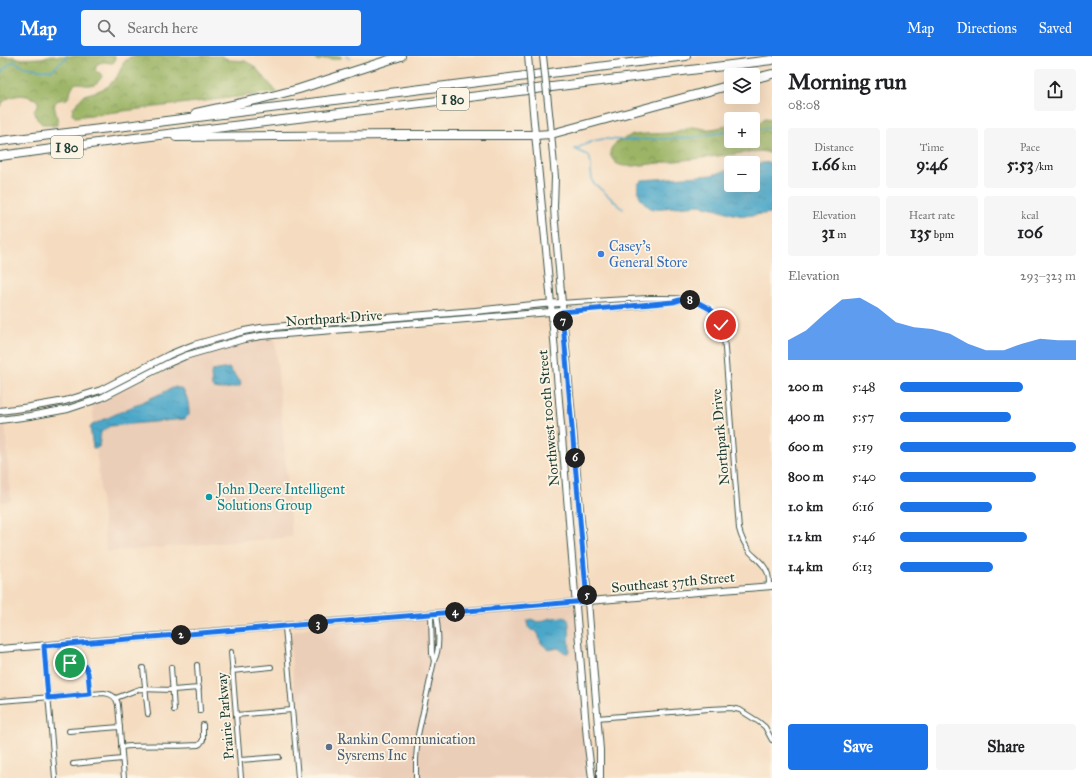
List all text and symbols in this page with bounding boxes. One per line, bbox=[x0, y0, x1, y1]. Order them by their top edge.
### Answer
search box bbox=[81, 10, 361, 46]
text: Map bbox=[20, 17, 57, 40]
icon: search bbox=[95, 17, 117, 39]
text: Search here bbox=[127, 19, 198, 37]
text: Map bbox=[907, 20, 934, 37]
text: Directions bbox=[956, 20, 1017, 37]
text: Saved bbox=[1039, 20, 1072, 37]
map controls bbox=[724, 68, 760, 192]
button: layers bbox=[724, 68, 760, 104]
text: Morning run bbox=[788, 68, 907, 95]
button: share bbox=[1034, 69, 1076, 111]
road number: I 80 bbox=[437, 88, 469, 110]
text: 08:08 bbox=[788, 97, 820, 113]
button: + bbox=[724, 112, 760, 148]
road number: I 80 bbox=[51, 136, 83, 158]
text: Distance bbox=[814, 141, 854, 154]
text: Time bbox=[920, 141, 944, 154]
text: Pace bbox=[1020, 141, 1040, 154]
text: 1.66 bbox=[812, 154, 839, 175]
text: 9:46 bbox=[916, 154, 948, 175]
text: 5:53 bbox=[1007, 154, 1034, 175]
button: − bbox=[724, 156, 760, 192]
text: km bbox=[839, 160, 856, 173]
text: /km bbox=[1034, 160, 1053, 173]
text: Elevation bbox=[812, 209, 856, 222]
text: Heart rate bbox=[909, 209, 955, 222]
text: kcal bbox=[1021, 209, 1039, 222]
text: 31 bbox=[821, 222, 835, 243]
text: 135 bbox=[910, 222, 932, 243]
text: 106 bbox=[1017, 222, 1043, 243]
text: m bbox=[835, 228, 847, 241]
text: bpm bbox=[932, 228, 954, 241]
place label: Casey's General Store bbox=[609, 238, 688, 271]
marker: Casey's General Store bbox=[596, 249, 606, 259]
text: Elevation bbox=[788, 268, 840, 284]
text: 293–323 m bbox=[1020, 268, 1076, 284]
pin: 8 bbox=[680, 290, 700, 310]
text: 8 bbox=[687, 293, 693, 306]
street label: Northpark Drive bbox=[285, 307, 383, 330]
pin bbox=[704, 308, 738, 342]
pin: 7 bbox=[553, 311, 573, 331]
text: 7 bbox=[560, 314, 566, 327]
icon: check bbox=[710, 314, 732, 336]
street label: Northwest 100th Street bbox=[534, 349, 563, 487]
text: 200 m bbox=[788, 379, 823, 395]
text: 5:48 bbox=[852, 379, 875, 395]
street label: Northpark Drive bbox=[708, 388, 733, 486]
text: 400 m bbox=[788, 409, 824, 425]
text: 5:57 bbox=[852, 409, 874, 425]
text: 600 m bbox=[788, 439, 824, 455]
text: 5:19 bbox=[852, 439, 873, 455]
pin: 6 bbox=[565, 448, 585, 468]
text: 6 bbox=[572, 451, 578, 464]
text: 800 m bbox=[788, 469, 824, 485]
text: 5:40 bbox=[852, 469, 876, 485]
place label: John Deere Intelligent Solutions Group bbox=[215, 481, 345, 514]
marker: John Deere Intelligent Solutions Group bbox=[204, 492, 214, 502]
text: 1.0 km bbox=[788, 499, 823, 515]
text: 6:16 bbox=[852, 499, 874, 515]
text: 1.2 km bbox=[788, 529, 822, 545]
text: 5:46 bbox=[852, 529, 875, 545]
text: 1.4 km bbox=[788, 559, 823, 575]
text: 6:13 bbox=[852, 559, 872, 575]
street label: Southeast 37th Street bbox=[611, 569, 735, 596]
pin: 5 bbox=[577, 585, 597, 605]
text: 5 bbox=[584, 588, 590, 601]
pin: 4 bbox=[445, 602, 465, 622]
text: 4 bbox=[452, 605, 458, 618]
pin: 3 bbox=[308, 614, 328, 634]
text: 3 bbox=[316, 617, 320, 630]
pin: 2 bbox=[171, 625, 191, 645]
text: 2 bbox=[178, 628, 184, 641]
pin bbox=[53, 646, 87, 680]
icon: arrive bbox=[59, 652, 81, 674]
street label: Prairie Parkway bbox=[213, 671, 238, 760]
button: Save bbox=[788, 724, 928, 770]
button: Share bbox=[936, 724, 1076, 770]
place label: Rankin Communication Sysrems Inc bbox=[337, 731, 476, 764]
marker: Rankin Communication Sysrems Inc bbox=[324, 742, 334, 752]

